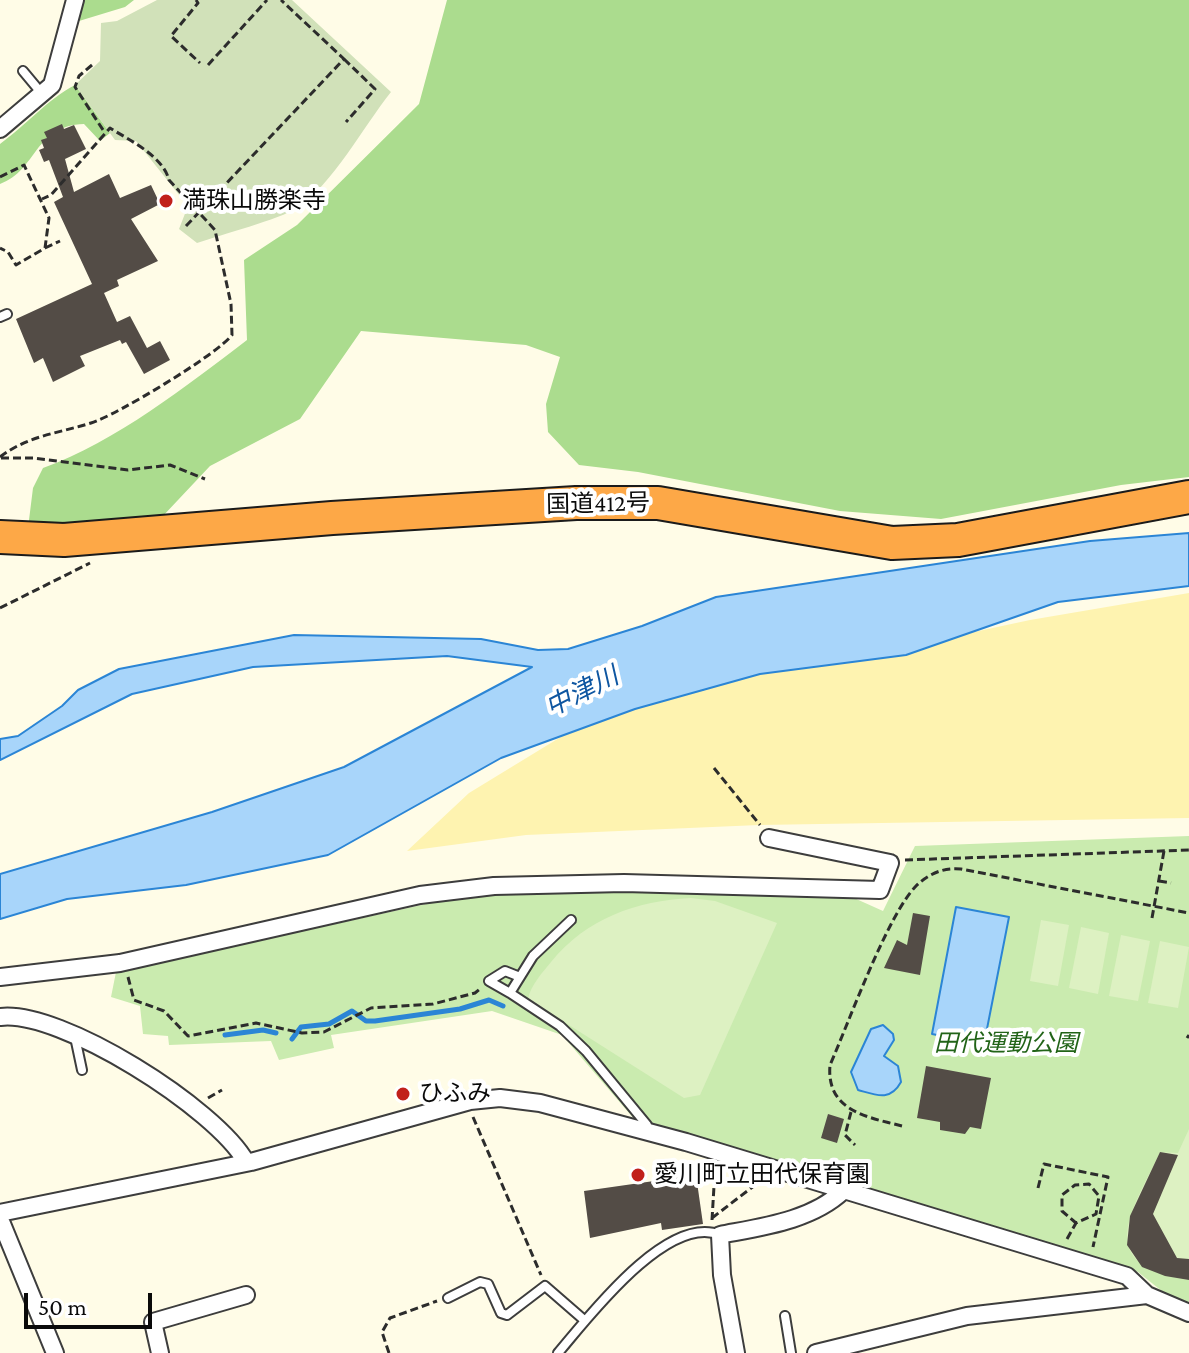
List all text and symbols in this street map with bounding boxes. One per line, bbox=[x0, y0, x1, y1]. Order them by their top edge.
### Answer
place label: 満珠山勝楽寺 bbox=[182, 187, 326, 215]
marker: 満珠山勝楽寺 bbox=[157, 192, 175, 210]
street label: 国道412号 bbox=[546, 489, 650, 519]
water label: 中津川 bbox=[540, 660, 624, 724]
park label: 田代運動公園 bbox=[934, 1030, 1078, 1058]
place label: ひふみ bbox=[419, 1080, 491, 1108]
marker: ひふみ bbox=[394, 1085, 412, 1103]
place label: 愛川町立田代保育園 bbox=[654, 1161, 870, 1189]
marker: 愛川町立田代保育園 bbox=[629, 1166, 647, 1184]
scale bar bbox=[28, 1277, 156, 1327]
text: 50 m bbox=[38, 1293, 87, 1320]

